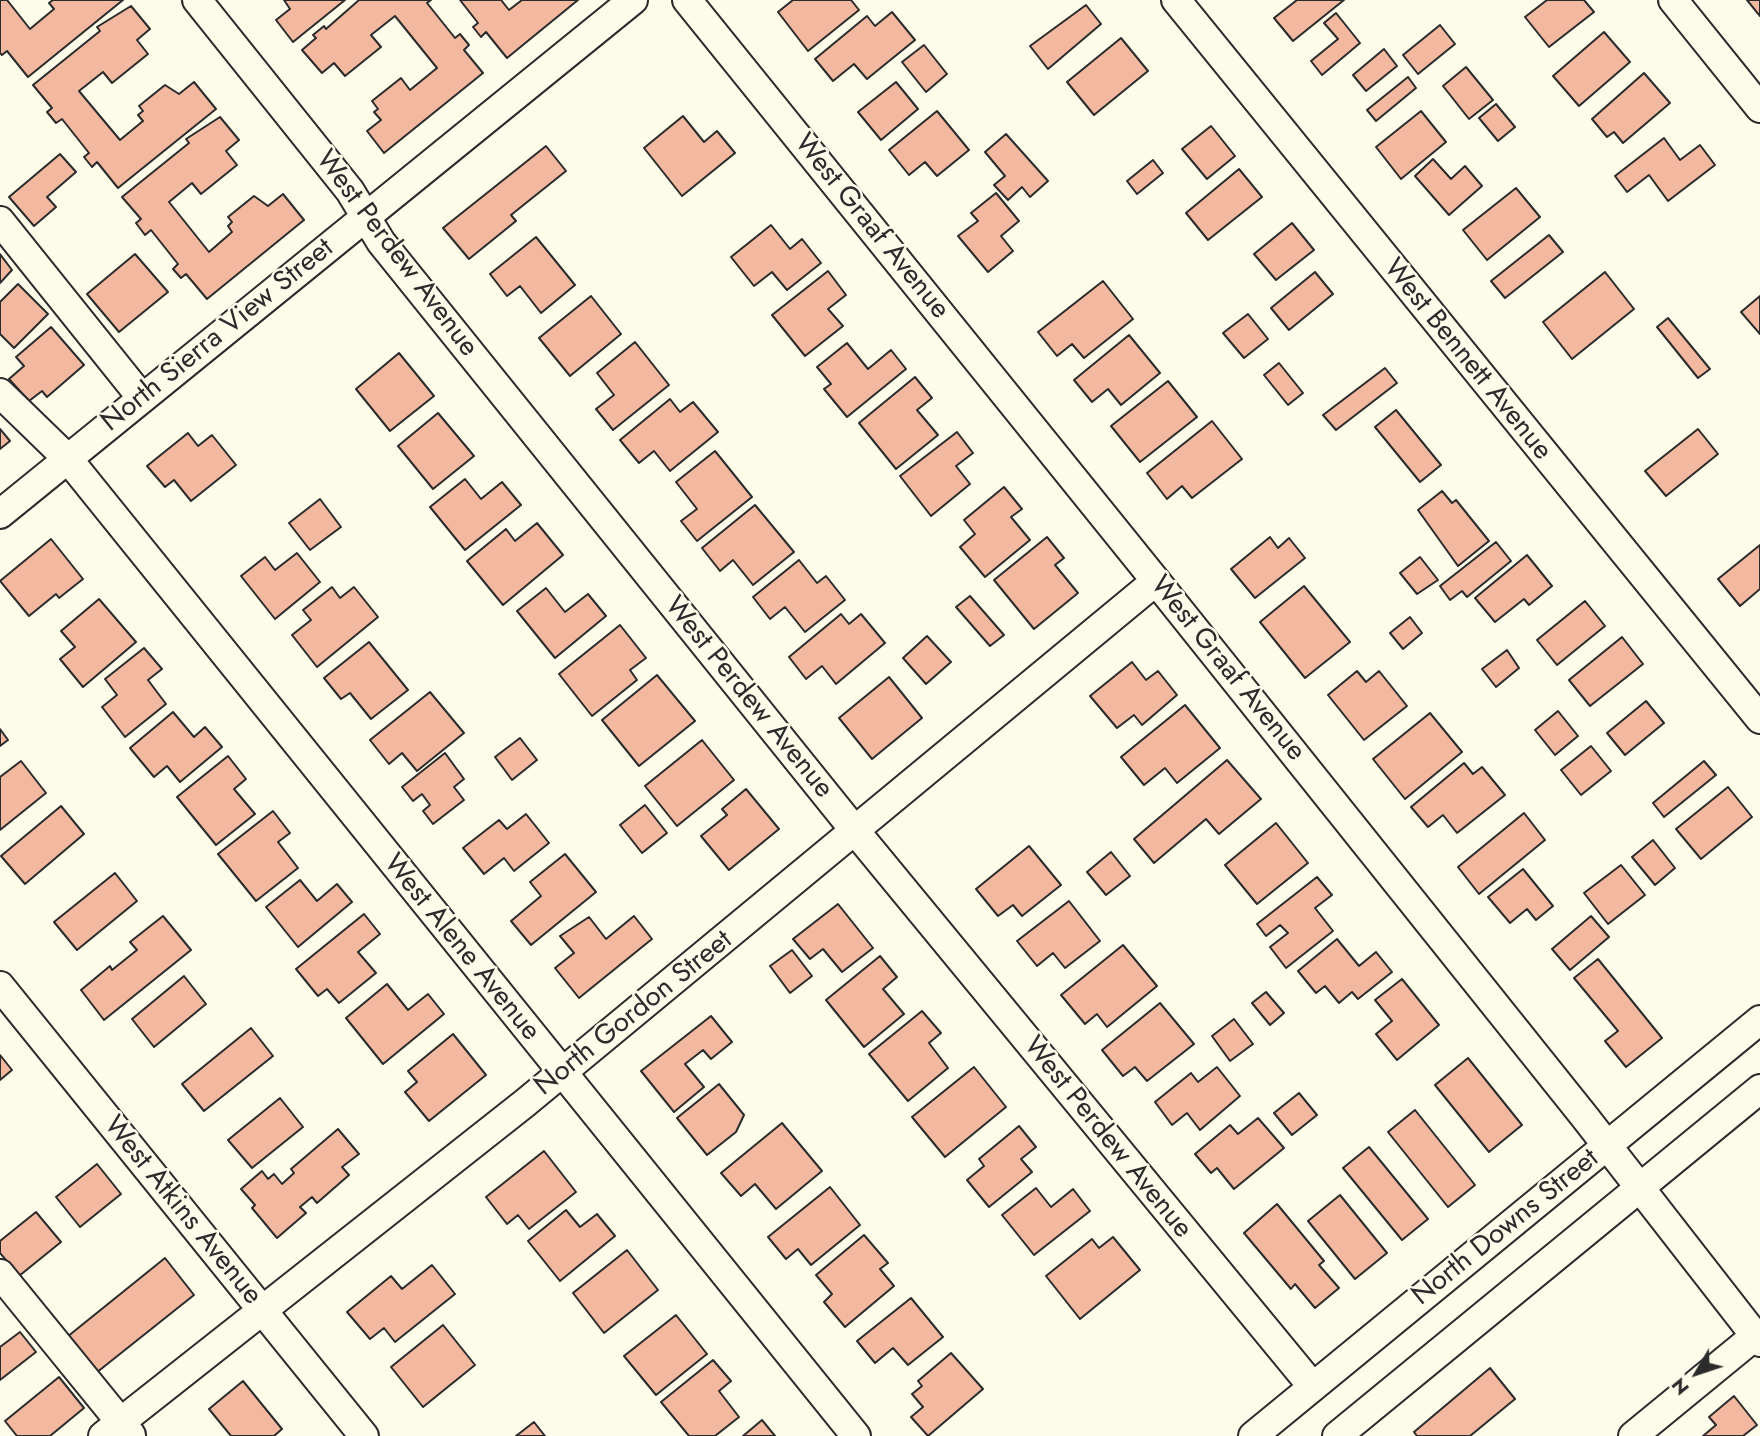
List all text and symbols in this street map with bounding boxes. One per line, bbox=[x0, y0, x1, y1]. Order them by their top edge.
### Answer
street label: West Graaf Avenue bbox=[786, 128, 956, 326]
street label: West Perdew Avenue bbox=[308, 144, 484, 364]
street label: North Sierra View Street bbox=[95, 232, 341, 440]
street label: West Bennett Avenue bbox=[1376, 253, 1558, 467]
street label: West Graaf Avenue bbox=[1142, 570, 1312, 768]
street label: West Perdew Avenue bbox=[656, 590, 840, 806]
street label: West Alene Avenue bbox=[375, 848, 547, 1048]
street label: North Gordon Street bbox=[529, 924, 739, 1104]
street label: West Perdew Avenue bbox=[1015, 1030, 1199, 1246]
street label: West Atkins Avenue bbox=[96, 1110, 268, 1312]
street label: North Downs Street bbox=[1406, 1142, 1606, 1314]
north arrow bbox=[1662, 1338, 1732, 1408]
text: N bbox=[1665, 1372, 1696, 1401]

